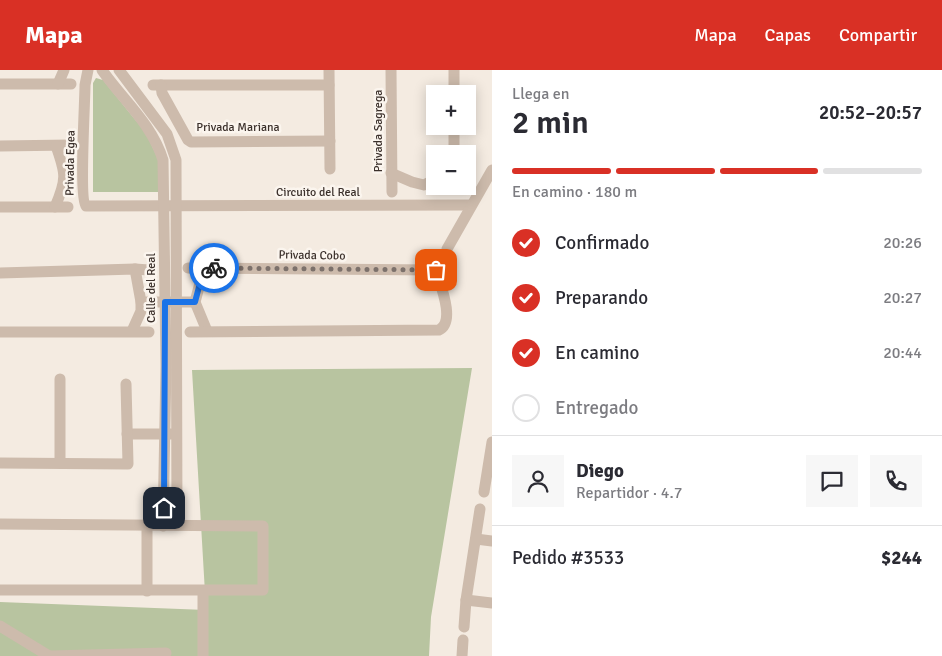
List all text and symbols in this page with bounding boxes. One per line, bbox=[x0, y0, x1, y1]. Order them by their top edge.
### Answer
text: Mapa bbox=[25, 20, 83, 50]
text: Mapa bbox=[694, 24, 737, 46]
text: Capas bbox=[765, 24, 811, 46]
text: Compartir bbox=[839, 24, 917, 46]
text: Llega en bbox=[512, 84, 570, 104]
map controls bbox=[426, 85, 476, 195]
button: + bbox=[426, 85, 476, 135]
street label: Privada Sagrega bbox=[371, 90, 386, 172]
text: 20:52–20:57 bbox=[819, 101, 922, 125]
text: 2 min bbox=[512, 103, 589, 142]
street label: Privada Mariana bbox=[196, 120, 280, 135]
street label: Privada Egea bbox=[62, 130, 79, 196]
button: − bbox=[426, 145, 476, 195]
text: En camino · 180 m bbox=[512, 182, 637, 202]
street label: Circuito del Real bbox=[276, 185, 361, 200]
icon: check bbox=[512, 229, 540, 257]
text: Confirmado bbox=[555, 231, 649, 255]
text: 20:26 bbox=[883, 233, 922, 253]
courier bbox=[189, 243, 239, 293]
street label: Privada Cobo bbox=[278, 247, 346, 264]
pin bbox=[415, 249, 457, 291]
street label: Calle del Real bbox=[144, 253, 159, 323]
icon: bike bbox=[200, 254, 228, 282]
icon: bag bbox=[422, 256, 450, 284]
icon: check bbox=[512, 284, 540, 312]
text: Preparando bbox=[555, 286, 648, 310]
text: 20:27 bbox=[883, 288, 922, 308]
icon: check bbox=[512, 339, 540, 367]
text: En camino bbox=[555, 341, 639, 365]
text: 20:44 bbox=[883, 343, 922, 363]
text: Entregado bbox=[555, 396, 638, 420]
button: person bbox=[512, 455, 564, 507]
button: chat bbox=[806, 455, 858, 507]
button: phone bbox=[870, 455, 922, 507]
text: Diego bbox=[576, 459, 624, 483]
text: Repartidor · 4.7 bbox=[576, 483, 682, 503]
pin bbox=[143, 487, 185, 529]
icon: home bbox=[150, 494, 178, 522]
text: Pedido #3533 bbox=[512, 546, 624, 570]
text: $244 bbox=[881, 546, 922, 570]

